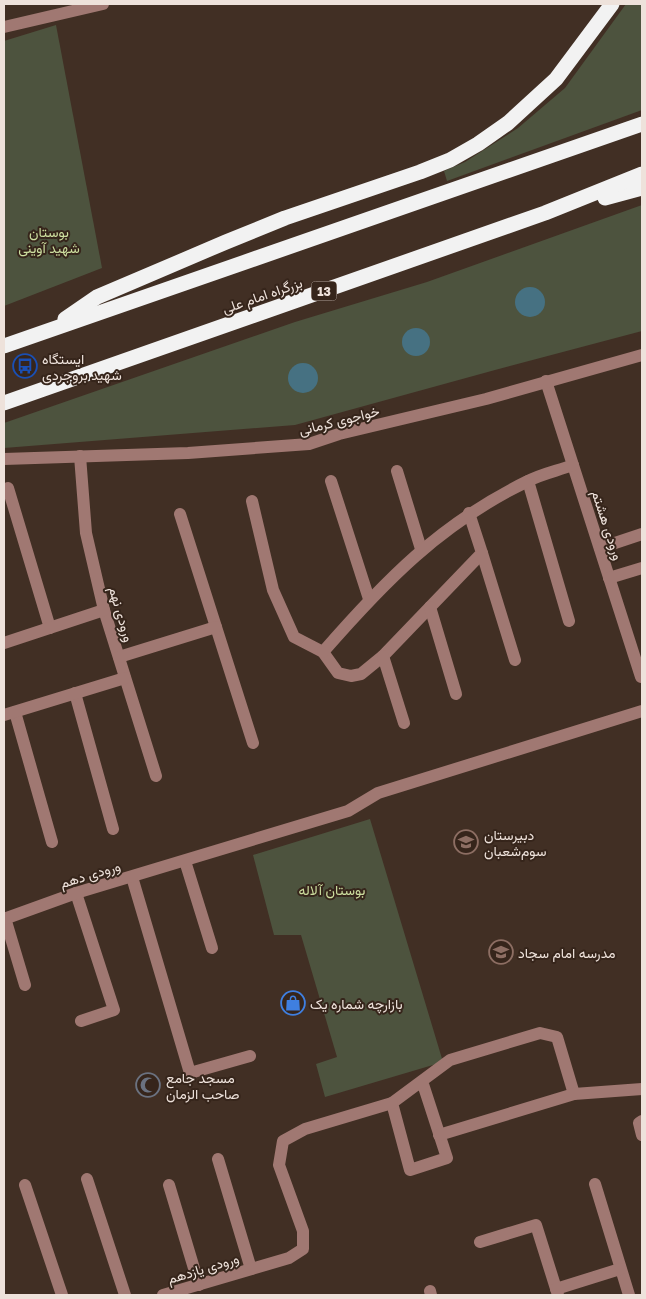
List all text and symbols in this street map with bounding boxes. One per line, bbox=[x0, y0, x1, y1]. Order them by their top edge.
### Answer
park label: بوستان شهید آوینی bbox=[18, 223, 80, 257]
street label: بزرگراه امام علی bbox=[220, 273, 305, 318]
road number: 13 bbox=[312, 282, 336, 300]
place label: ایستگاه شهید بروجردی bbox=[42, 350, 122, 384]
bus stop icon: ایستگاه شهید بروجردی bbox=[12, 353, 38, 379]
street label: خواجوی کرمانی bbox=[297, 402, 381, 439]
street label: ورودی هشتم bbox=[588, 488, 627, 562]
street label: ورودی نهم bbox=[105, 584, 138, 644]
place label: دبیرستان سوم‌شعبان bbox=[484, 826, 547, 860]
school or university icon: دبیرستان سوم‌شعبان bbox=[453, 829, 479, 855]
street label: ورودی دهم bbox=[58, 857, 123, 892]
park label: بوستان آلاله bbox=[299, 881, 365, 899]
school or university icon: مدرسه امام سجاد bbox=[488, 939, 514, 965]
place label: مدرسه امام سجاد bbox=[518, 944, 616, 962]
shop icon: بازارچه شماره یک bbox=[280, 990, 306, 1016]
place label: بازارچه شماره یک bbox=[310, 995, 403, 1014]
place label: مسجد جامع صاحب الزمان bbox=[166, 1069, 240, 1103]
mosque icon: مسجد جامع صاحب الزمان bbox=[135, 1072, 161, 1098]
street label: ورودی یازدهم bbox=[165, 1249, 241, 1288]

